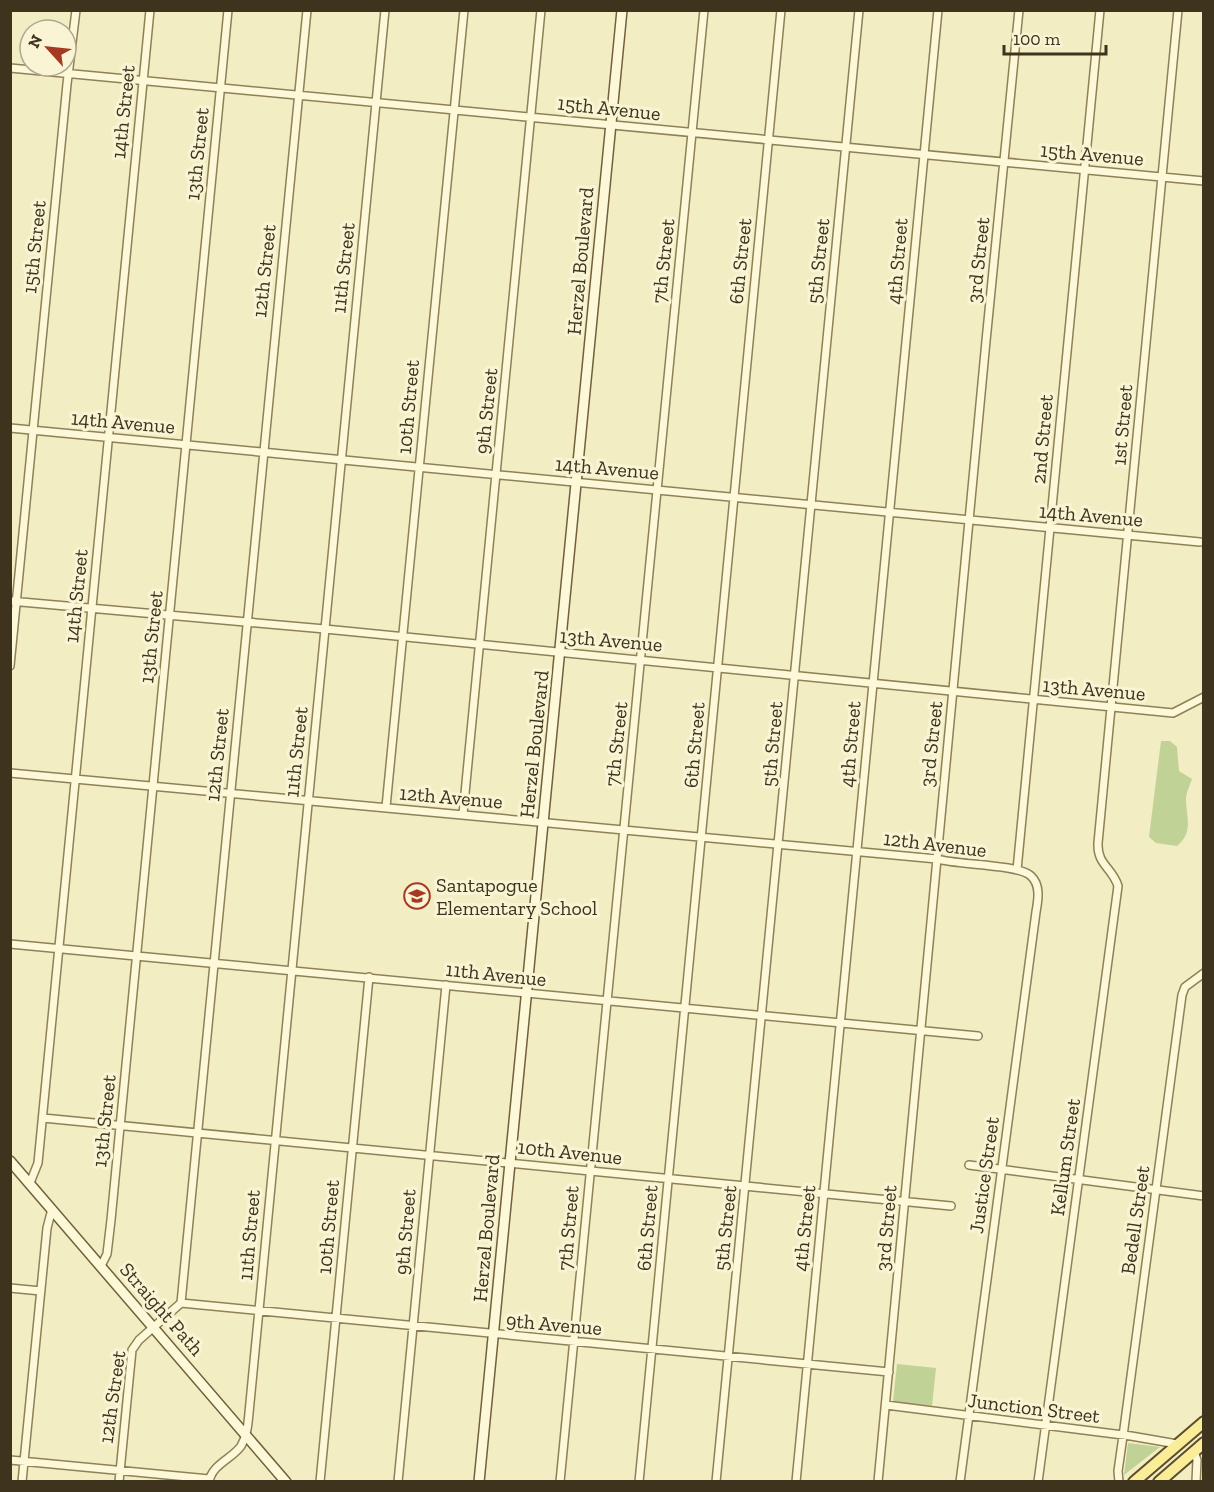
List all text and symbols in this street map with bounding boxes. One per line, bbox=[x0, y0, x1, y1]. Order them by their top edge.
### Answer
north arrow bbox=[18, 18, 78, 78]
scale bar bbox=[1004, 18, 1106, 56]
text: 100 m bbox=[1013, 28, 1061, 50]
text: N bbox=[24, 32, 46, 51]
street label: 14th Street bbox=[106, 63, 140, 160]
street label: 15th Avenue bbox=[556, 91, 662, 125]
street label: 13th Street bbox=[180, 106, 214, 202]
street label: 15th Avenue bbox=[1039, 138, 1145, 170]
street label: Herzel Boulevard bbox=[562, 186, 598, 336]
street label: 15th Street bbox=[17, 199, 51, 295]
street label: 3rd Street bbox=[962, 215, 995, 304]
street label: 6th Street bbox=[724, 216, 757, 305]
street label: 5th Street bbox=[802, 216, 834, 305]
street label: 4th Street bbox=[881, 216, 913, 305]
street label: 7th Street bbox=[647, 217, 679, 305]
street label: 11th Street bbox=[326, 221, 360, 315]
street label: 12th Street bbox=[247, 223, 281, 319]
street label: 10th Street bbox=[392, 358, 424, 455]
street label: 9th Street bbox=[470, 366, 503, 455]
street label: 1st Street bbox=[1107, 383, 1138, 466]
street label: 2nd Street bbox=[1026, 393, 1058, 485]
street label: 14th Avenue bbox=[70, 406, 176, 438]
street label: 14th Avenue bbox=[554, 452, 660, 484]
street label: 14th Avenue bbox=[1038, 499, 1144, 531]
street label: 14th Street bbox=[59, 547, 93, 644]
street label: 13th Street bbox=[134, 589, 168, 685]
street label: 13th Avenue bbox=[559, 624, 663, 656]
street label: Herzel Boulevard bbox=[514, 669, 554, 819]
street label: 13th Avenue bbox=[1042, 673, 1146, 705]
street label: 4th Street bbox=[834, 699, 866, 788]
street label: 3rd Street bbox=[915, 699, 948, 788]
street label: 7th Street bbox=[600, 700, 632, 788]
street label: 6th Street bbox=[678, 700, 710, 789]
street label: 5th Street bbox=[756, 700, 788, 788]
street label: 11th Street bbox=[279, 705, 313, 799]
street label: 12th Street bbox=[200, 707, 234, 803]
street label: 12th Avenue bbox=[398, 781, 504, 813]
street label: 12th Avenue bbox=[882, 826, 988, 862]
place label: Santapogue Elementary School bbox=[436, 873, 597, 920]
school or university icon: Santapogue Elementary School bbox=[402, 881, 432, 911]
street label: 11th Avenue bbox=[444, 957, 548, 991]
street label: 13th Street bbox=[87, 1073, 121, 1169]
street label: Kellum Street bbox=[1045, 1096, 1085, 1217]
street label: Justice Street bbox=[964, 1115, 1004, 1235]
street label: 10th Avenue bbox=[517, 1135, 623, 1169]
street label: Herzel Boulevard bbox=[468, 1153, 504, 1303]
street label: Bedell Street bbox=[1115, 1163, 1155, 1276]
street label: 10th Street bbox=[312, 1178, 344, 1275]
street label: 6th Street bbox=[631, 1183, 663, 1272]
street label: 5th Street bbox=[709, 1183, 741, 1272]
street label: 4th Street bbox=[788, 1183, 821, 1272]
street label: 3rd Street bbox=[870, 1183, 902, 1272]
street label: 7th Street bbox=[552, 1184, 584, 1271]
street label: 9th Street bbox=[389, 1187, 421, 1276]
street label: 11th Street bbox=[233, 1188, 265, 1281]
street label: Straight Path bbox=[115, 1258, 209, 1361]
street label: 9th Avenue bbox=[505, 1308, 603, 1340]
street label: 12th Street bbox=[94, 1348, 130, 1445]
street label: Junction Street bbox=[967, 1388, 1102, 1428]

